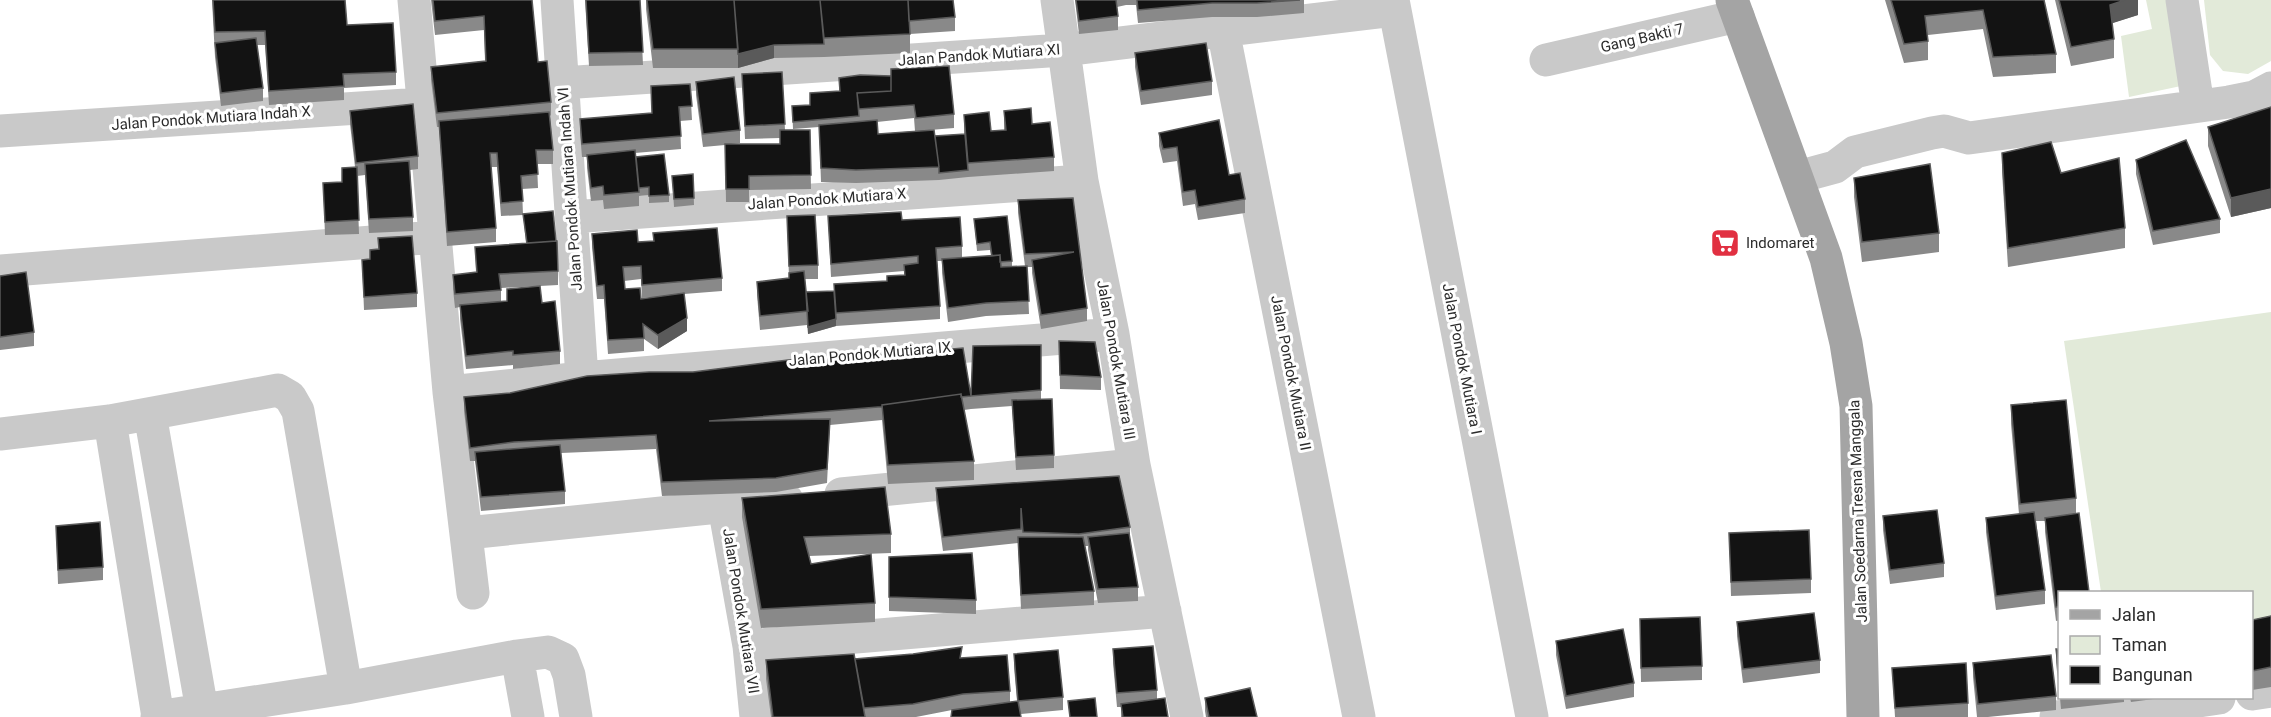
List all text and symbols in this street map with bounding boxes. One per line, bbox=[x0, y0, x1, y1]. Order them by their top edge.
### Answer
street label: Gang Bakti 7 bbox=[1599, 20, 1685, 56]
street label: Jalan Pandok Mutiara XI bbox=[897, 40, 1061, 70]
street label: Jalan Pondok Mutiara Indah VI bbox=[554, 87, 586, 291]
street label: Jalan Pondok Mutiara Indah X bbox=[111, 102, 312, 134]
street label: Jalan Pondok Mutiara X bbox=[747, 184, 907, 214]
supermarket icon: Indomaret bbox=[1709, 227, 1741, 259]
place label: Indomaret bbox=[1746, 234, 1815, 252]
street label: Jalan Pondok Mutiara III bbox=[1093, 279, 1139, 441]
street label: Jalan Pondok Mutiara I bbox=[1439, 282, 1485, 436]
street label: Jalan Pondok Mutiara II bbox=[1267, 294, 1315, 452]
street label: Jalan Pondok Mutiara IX bbox=[788, 338, 953, 370]
street label: Jalan Soedarna Tresna Manggala bbox=[1845, 399, 1871, 623]
street label: Jalan Pondok Mutiara VII bbox=[719, 527, 763, 695]
legend bbox=[2058, 591, 2253, 699]
text: Jalan bbox=[2112, 604, 2156, 625]
text: Taman bbox=[2112, 634, 2167, 655]
text: Bangunan bbox=[2112, 664, 2193, 685]

